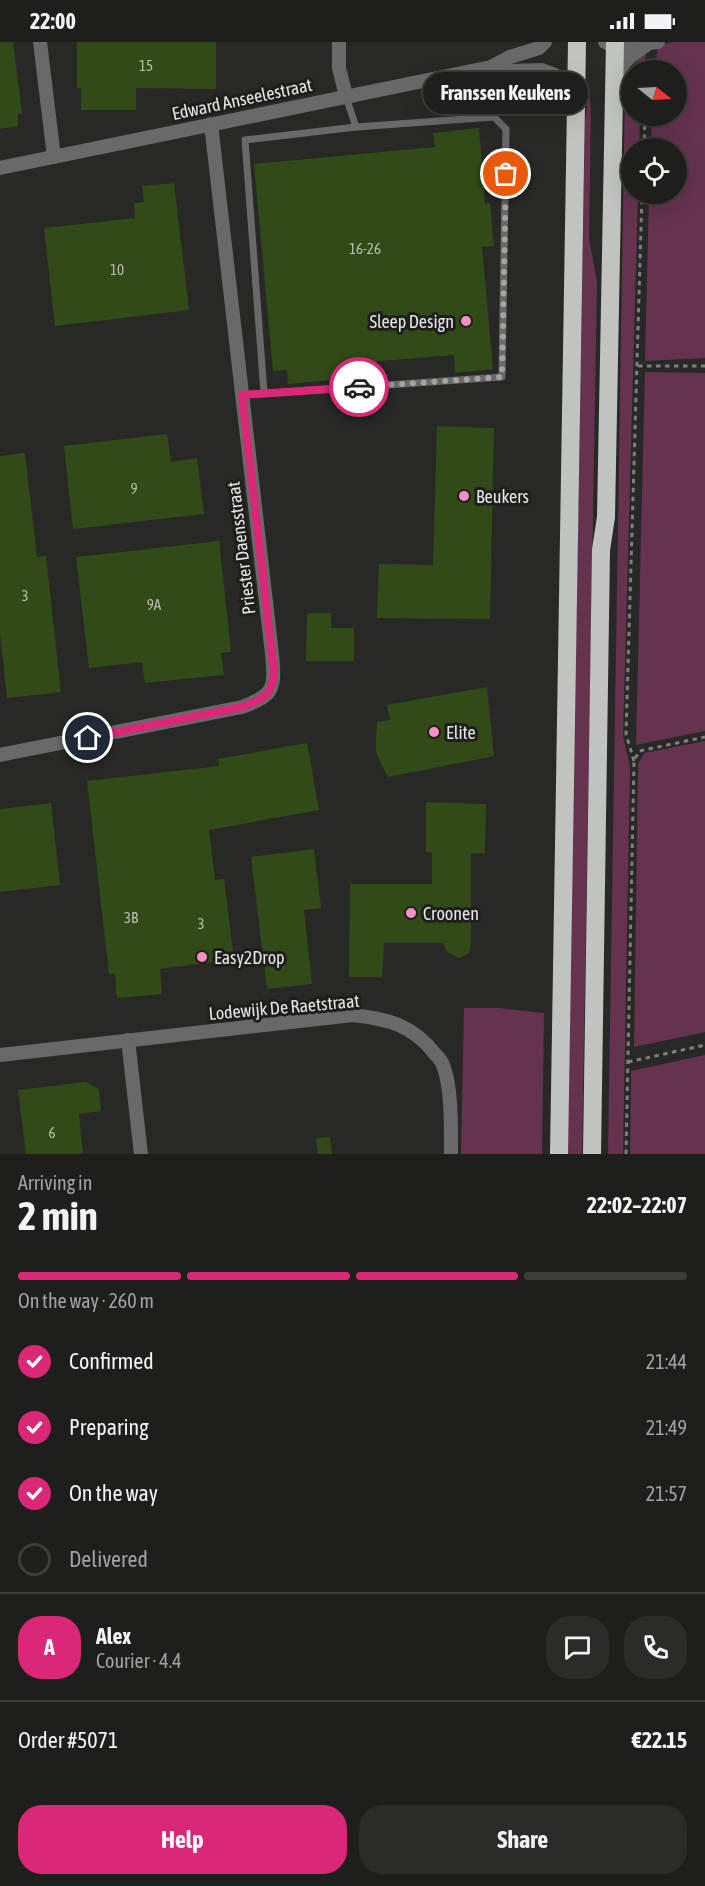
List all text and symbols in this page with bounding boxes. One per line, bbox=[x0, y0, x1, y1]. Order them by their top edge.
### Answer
text: 22:00 bbox=[30, 8, 76, 34]
house number: 15 bbox=[139, 57, 153, 74]
north arrow bbox=[621, 60, 687, 126]
map controls bbox=[621, 60, 687, 204]
callout: Franssen Keukens bbox=[424, 72, 588, 114]
street label: Edward Anseelestraat bbox=[170, 74, 314, 124]
text: Franssen Keukens bbox=[440, 81, 571, 104]
button: locate bbox=[621, 138, 687, 204]
pin bbox=[480, 148, 531, 199]
icon: bag bbox=[489, 157, 522, 190]
house number: 16-26 bbox=[349, 240, 381, 257]
house number: 10 bbox=[110, 261, 124, 278]
place label: Sleep Design bbox=[369, 311, 454, 332]
marker: Sleep Design bbox=[459, 314, 473, 328]
courier bbox=[329, 357, 389, 417]
icon: car bbox=[343, 371, 376, 404]
house number: 9 bbox=[130, 480, 138, 497]
street label: Priester Daensstraat bbox=[222, 480, 260, 616]
place label: Beukers bbox=[476, 486, 529, 507]
marker: Beukers bbox=[457, 489, 471, 503]
house number: 3 bbox=[21, 587, 29, 604]
house number: 9A bbox=[147, 596, 162, 613]
pin bbox=[62, 712, 113, 763]
icon: home bbox=[71, 721, 104, 754]
place label: Elite bbox=[446, 722, 476, 743]
marker: Elite bbox=[427, 725, 441, 739]
place label: Croonen bbox=[423, 903, 479, 924]
marker: Croonen bbox=[404, 906, 418, 920]
house number: 3B bbox=[124, 909, 138, 926]
house number: 3 bbox=[197, 915, 205, 932]
place label: Easy2Drop bbox=[214, 947, 285, 968]
marker: Easy2Drop bbox=[195, 950, 209, 964]
street label: Lodewijk De Raetstraat bbox=[208, 990, 360, 1024]
house number: 6 bbox=[48, 1124, 56, 1141]
text: Arriving in bbox=[18, 1171, 92, 1194]
text: 22:02–22:07 bbox=[587, 1192, 687, 1218]
text: 2 min bbox=[18, 1194, 98, 1238]
text: On the way · 260 m bbox=[18, 1289, 154, 1312]
icon: check bbox=[18, 1345, 51, 1378]
text: Confirmed bbox=[69, 1348, 154, 1374]
text: 21:44 bbox=[646, 1350, 687, 1373]
icon: check bbox=[18, 1411, 51, 1444]
text: Preparing bbox=[69, 1414, 149, 1440]
text: 21:49 bbox=[646, 1416, 687, 1439]
icon: check bbox=[18, 1477, 51, 1510]
text: On the way bbox=[69, 1480, 158, 1506]
text: 21:57 bbox=[646, 1482, 687, 1505]
text: Delivered bbox=[69, 1546, 148, 1572]
button: chat bbox=[546, 1616, 609, 1679]
button: phone bbox=[624, 1616, 687, 1679]
text: Alex bbox=[96, 1623, 131, 1649]
text: A bbox=[44, 1634, 55, 1660]
text: Courier · 4.4 bbox=[96, 1649, 182, 1672]
text: Order #5071 bbox=[18, 1727, 118, 1753]
text: €22.15 bbox=[632, 1727, 687, 1753]
button: Help bbox=[18, 1805, 347, 1874]
button: Share bbox=[359, 1805, 687, 1874]

